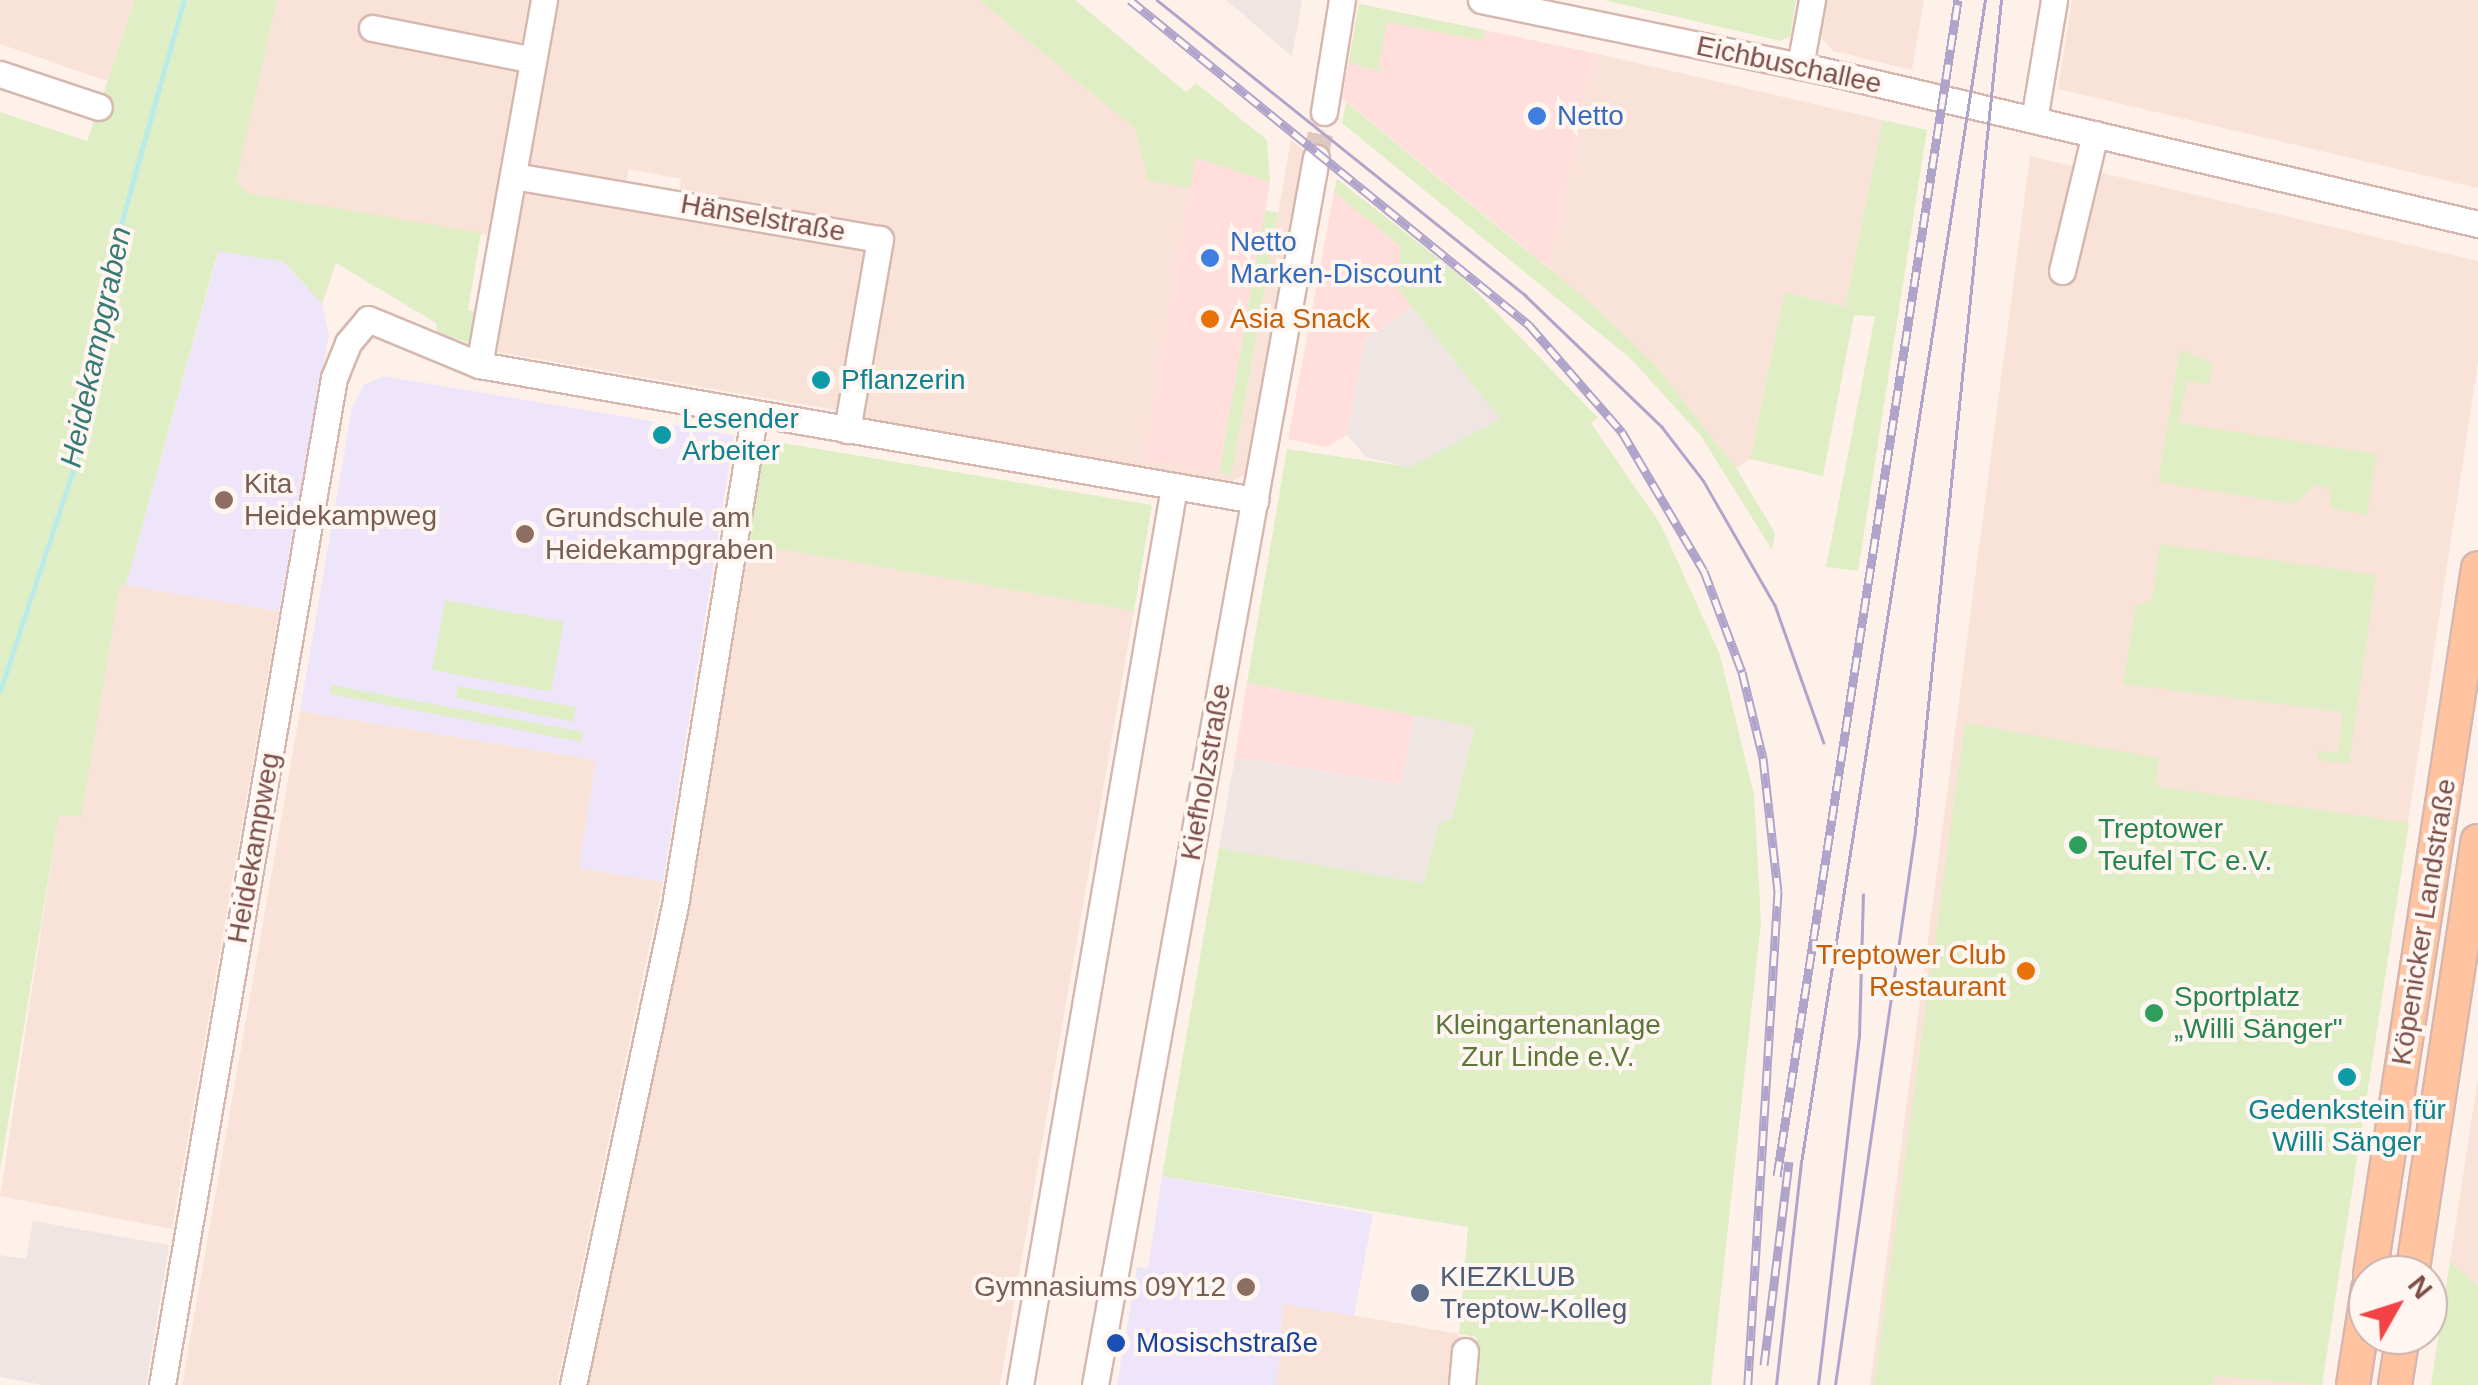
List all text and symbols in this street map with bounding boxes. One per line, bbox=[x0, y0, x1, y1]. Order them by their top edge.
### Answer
street label: Eichbuschallee bbox=[1693, 29, 1885, 101]
place label: Netto bbox=[1557, 99, 1624, 133]
marker: Netto bbox=[1526, 105, 1548, 127]
street label: Hänselstraße bbox=[678, 187, 848, 249]
water label: Heidekampgraben bbox=[53, 223, 139, 471]
place label: Netto Marken-Discount bbox=[1230, 225, 1442, 291]
marker: Netto Marken-Discount bbox=[1199, 247, 1221, 269]
place label: Asia Snack bbox=[1230, 302, 1370, 336]
marker: Asia Snack bbox=[1199, 308, 1221, 330]
place label: Pflanzerin bbox=[841, 363, 966, 397]
marker: Pflanzerin bbox=[810, 369, 832, 391]
place label: Lesender Arbeiter bbox=[682, 402, 799, 468]
marker: Lesender Arbeiter bbox=[651, 424, 673, 446]
place label: Kita Heidekampweg bbox=[244, 467, 437, 533]
marker: Kita Heidekampweg bbox=[213, 489, 235, 511]
place label: Grundschule am Heidekampgraben bbox=[545, 501, 774, 567]
marker: Grundschule am Heidekampgraben bbox=[514, 523, 536, 545]
street label: Kiefholzstraße bbox=[1174, 681, 1238, 863]
street label: Heidekampweg bbox=[221, 750, 287, 946]
street label: Köpenicker Landstraße bbox=[2385, 776, 2463, 1068]
place label: Treptower Teufel TC e.V. bbox=[2098, 812, 2273, 878]
marker: Treptower Teufel TC e.V. bbox=[2067, 834, 2089, 856]
place label: Treptower Club Restaurant bbox=[1816, 938, 2006, 1004]
marker: Treptower Club Restaurant bbox=[2015, 960, 2037, 982]
place label: Sportplatz „Willi Sänger" bbox=[2174, 980, 2343, 1046]
marker: Sportplatz „Willi Sänger" bbox=[2143, 1002, 2165, 1024]
park label: Kleingartenanlage Zur Linde e.V. bbox=[1435, 1008, 1661, 1074]
marker: Gedenkstein für Willi Sänger bbox=[2336, 1066, 2358, 1088]
place label: Gedenkstein für Willi Sänger bbox=[2248, 1093, 2446, 1159]
north arrow bbox=[2348, 1255, 2448, 1355]
place label: KIEZKLUB Treptow-Kolleg bbox=[1440, 1260, 1627, 1326]
text: N bbox=[2402, 1269, 2439, 1305]
place label: Gymnasiums 09Y12 bbox=[974, 1270, 1226, 1304]
marker: Gymnasiums 09Y12 bbox=[1235, 1276, 1257, 1298]
marker: KIEZKLUB Treptow-Kolleg bbox=[1409, 1282, 1431, 1304]
place label: Mosischstraße bbox=[1136, 1326, 1318, 1360]
marker: Mosischstraße bbox=[1105, 1332, 1127, 1354]

